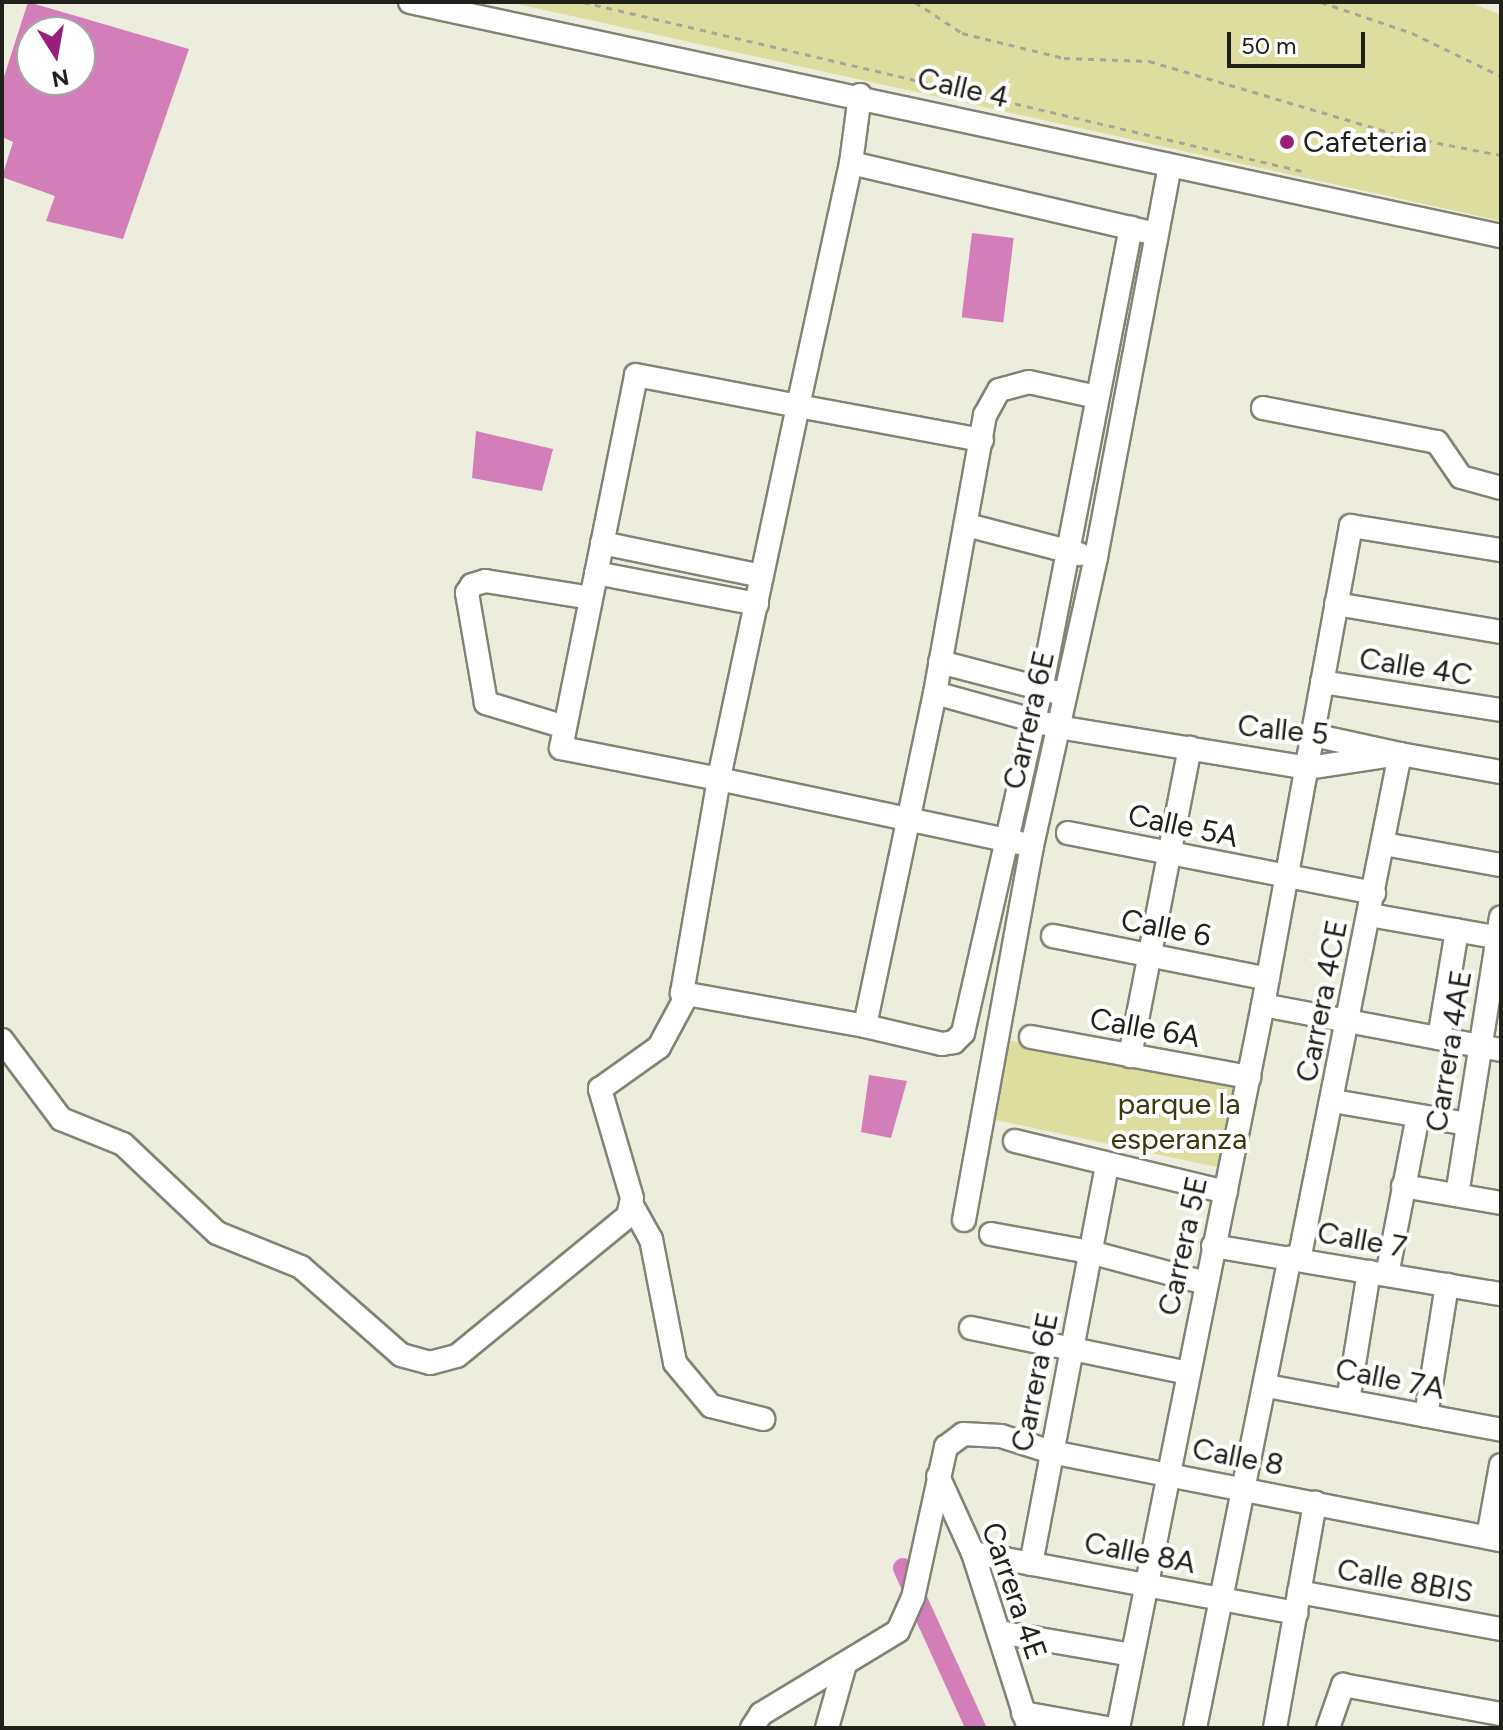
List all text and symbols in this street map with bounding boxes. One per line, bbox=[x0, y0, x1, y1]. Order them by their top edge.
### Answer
north arrow bbox=[16, 16, 96, 96]
scale bar bbox=[1231, 16, 1369, 66]
text: 50 m bbox=[1241, 31, 1297, 60]
street label: Calle 4 bbox=[914, 60, 1012, 116]
text: N bbox=[49, 63, 71, 93]
place label: Cafeteria bbox=[1303, 124, 1427, 160]
marker: Cafeteria bbox=[1278, 133, 1296, 151]
street label: Calle 4C bbox=[1357, 640, 1475, 694]
street label: Carrera 6E bbox=[996, 647, 1062, 793]
street label: Calle 5 bbox=[1236, 707, 1330, 753]
street label: Calle 5A bbox=[1125, 797, 1241, 855]
street label: Calle 6 bbox=[1118, 902, 1214, 954]
street label: Carrera 4CE bbox=[1289, 917, 1355, 1085]
street label: Carrera 4AE bbox=[1418, 968, 1480, 1134]
street label: Calle 6A bbox=[1087, 1001, 1203, 1055]
park label: parque la esperanza bbox=[1111, 1086, 1247, 1156]
street label: Carrera 5E bbox=[1151, 1173, 1215, 1319]
street label: Calle 7 bbox=[1315, 1214, 1409, 1266]
street label: Carrera 6E bbox=[1004, 1309, 1066, 1455]
street label: Calle 7A bbox=[1332, 1351, 1448, 1407]
street label: Calle 8 bbox=[1189, 1431, 1287, 1483]
street label: Carrera 4E bbox=[974, 1518, 1054, 1664]
street label: Calle 8A bbox=[1081, 1525, 1199, 1581]
street label: Calle 8BIS bbox=[1334, 1551, 1476, 1611]

